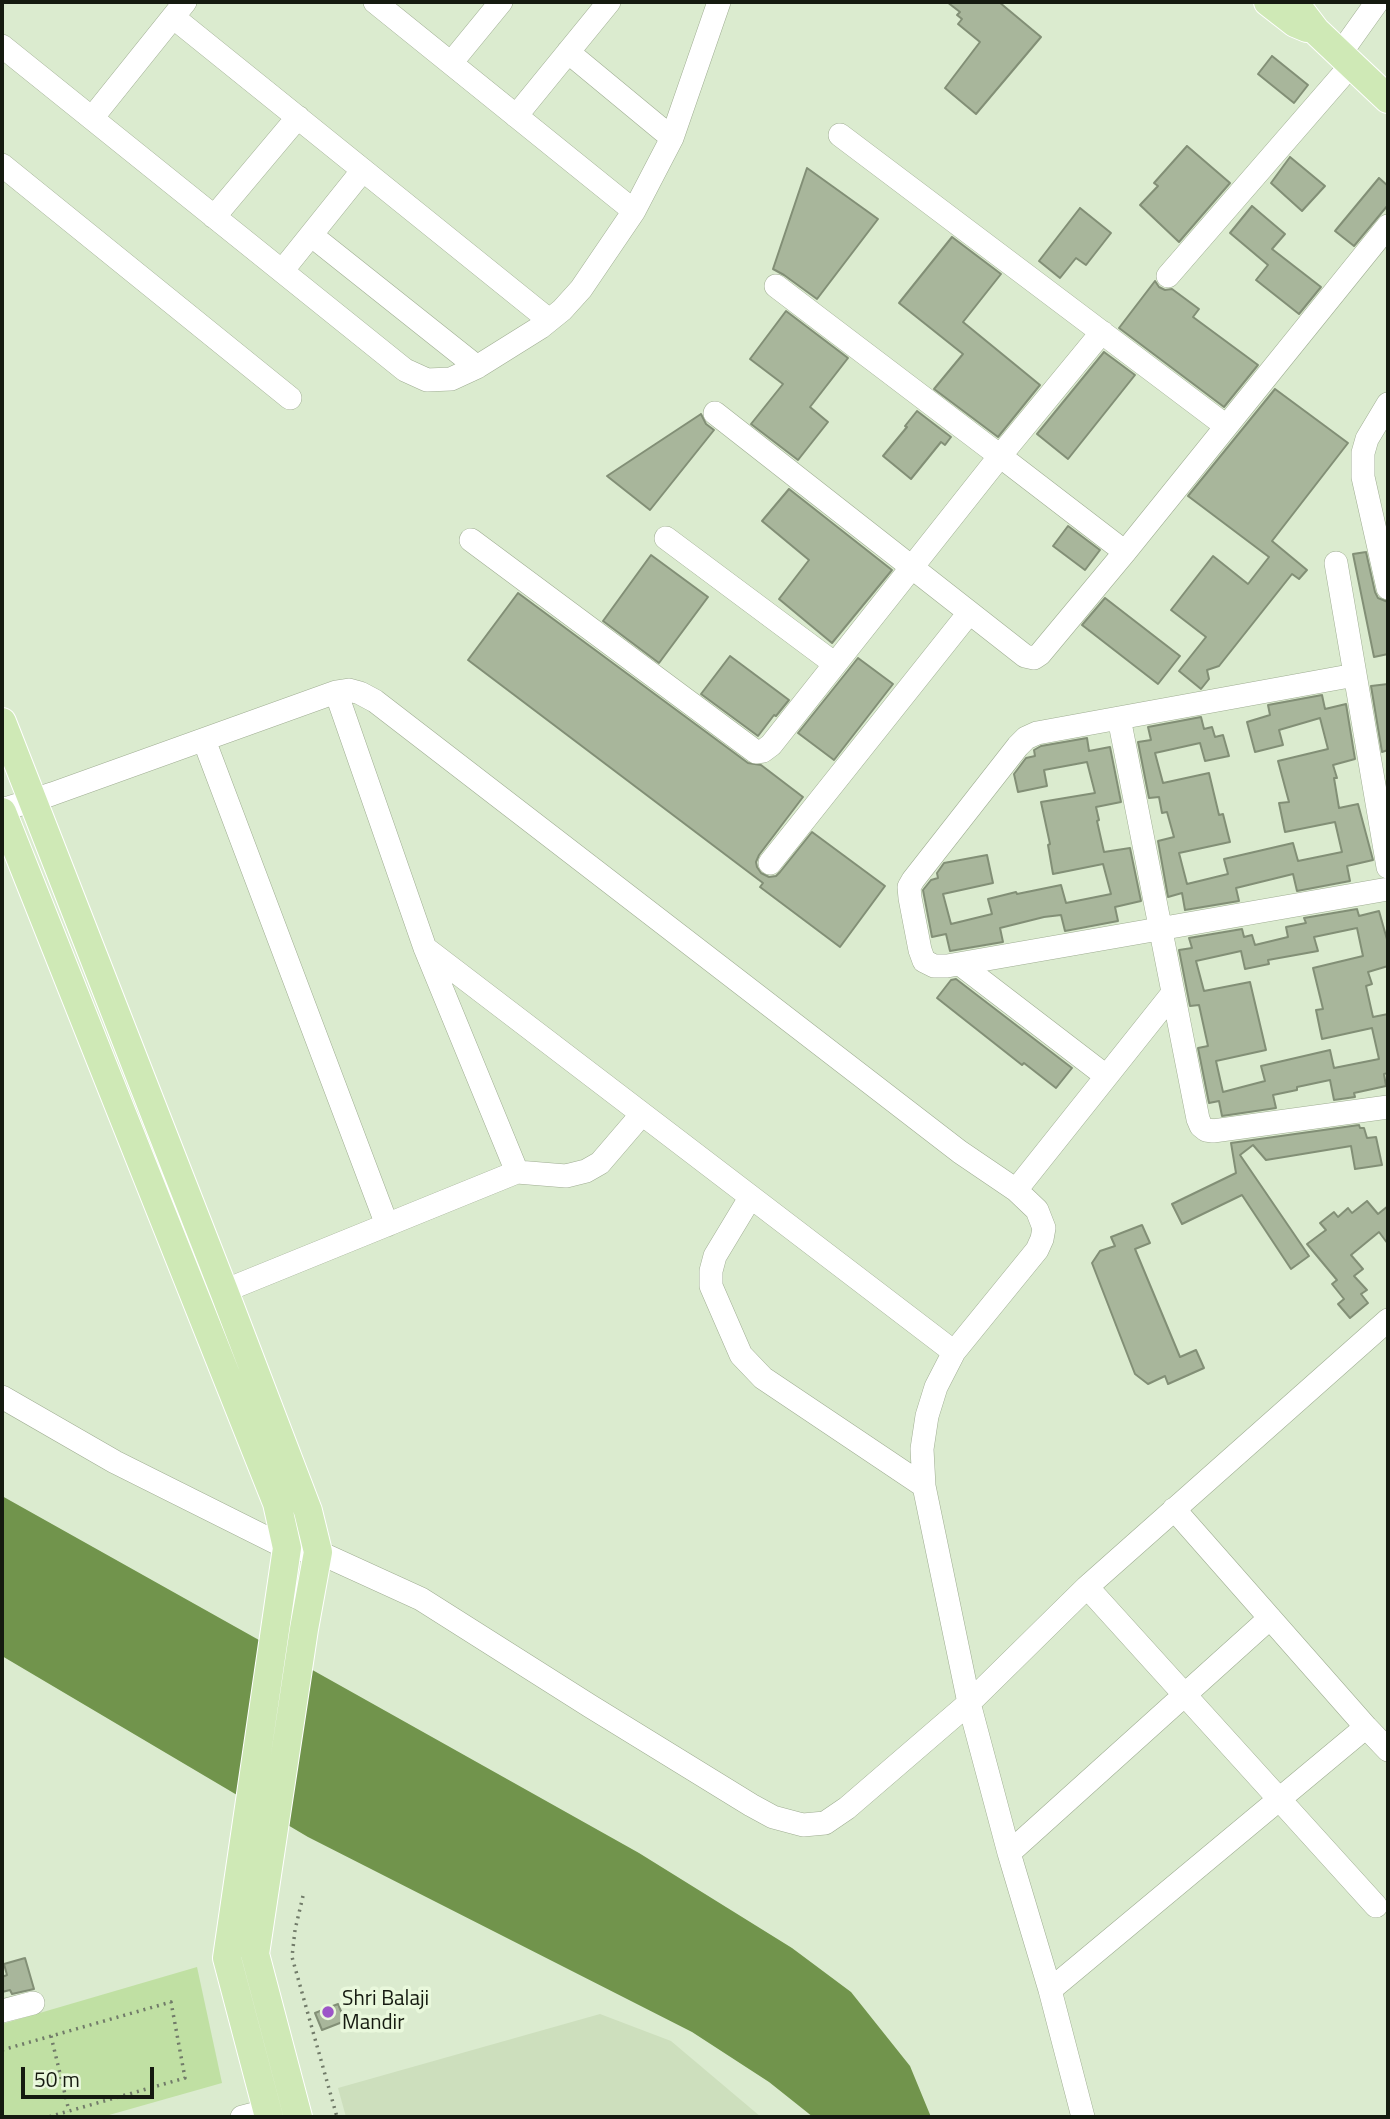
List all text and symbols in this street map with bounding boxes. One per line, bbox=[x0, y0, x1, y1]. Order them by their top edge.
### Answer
place label: Shri Balaji Mandir bbox=[342, 1987, 429, 2037]
marker: Shri Balaji Mandir bbox=[320, 2004, 336, 2020]
scale bar bbox=[24, 2052, 158, 2096]
text: 50 m bbox=[34, 2063, 80, 2095]

